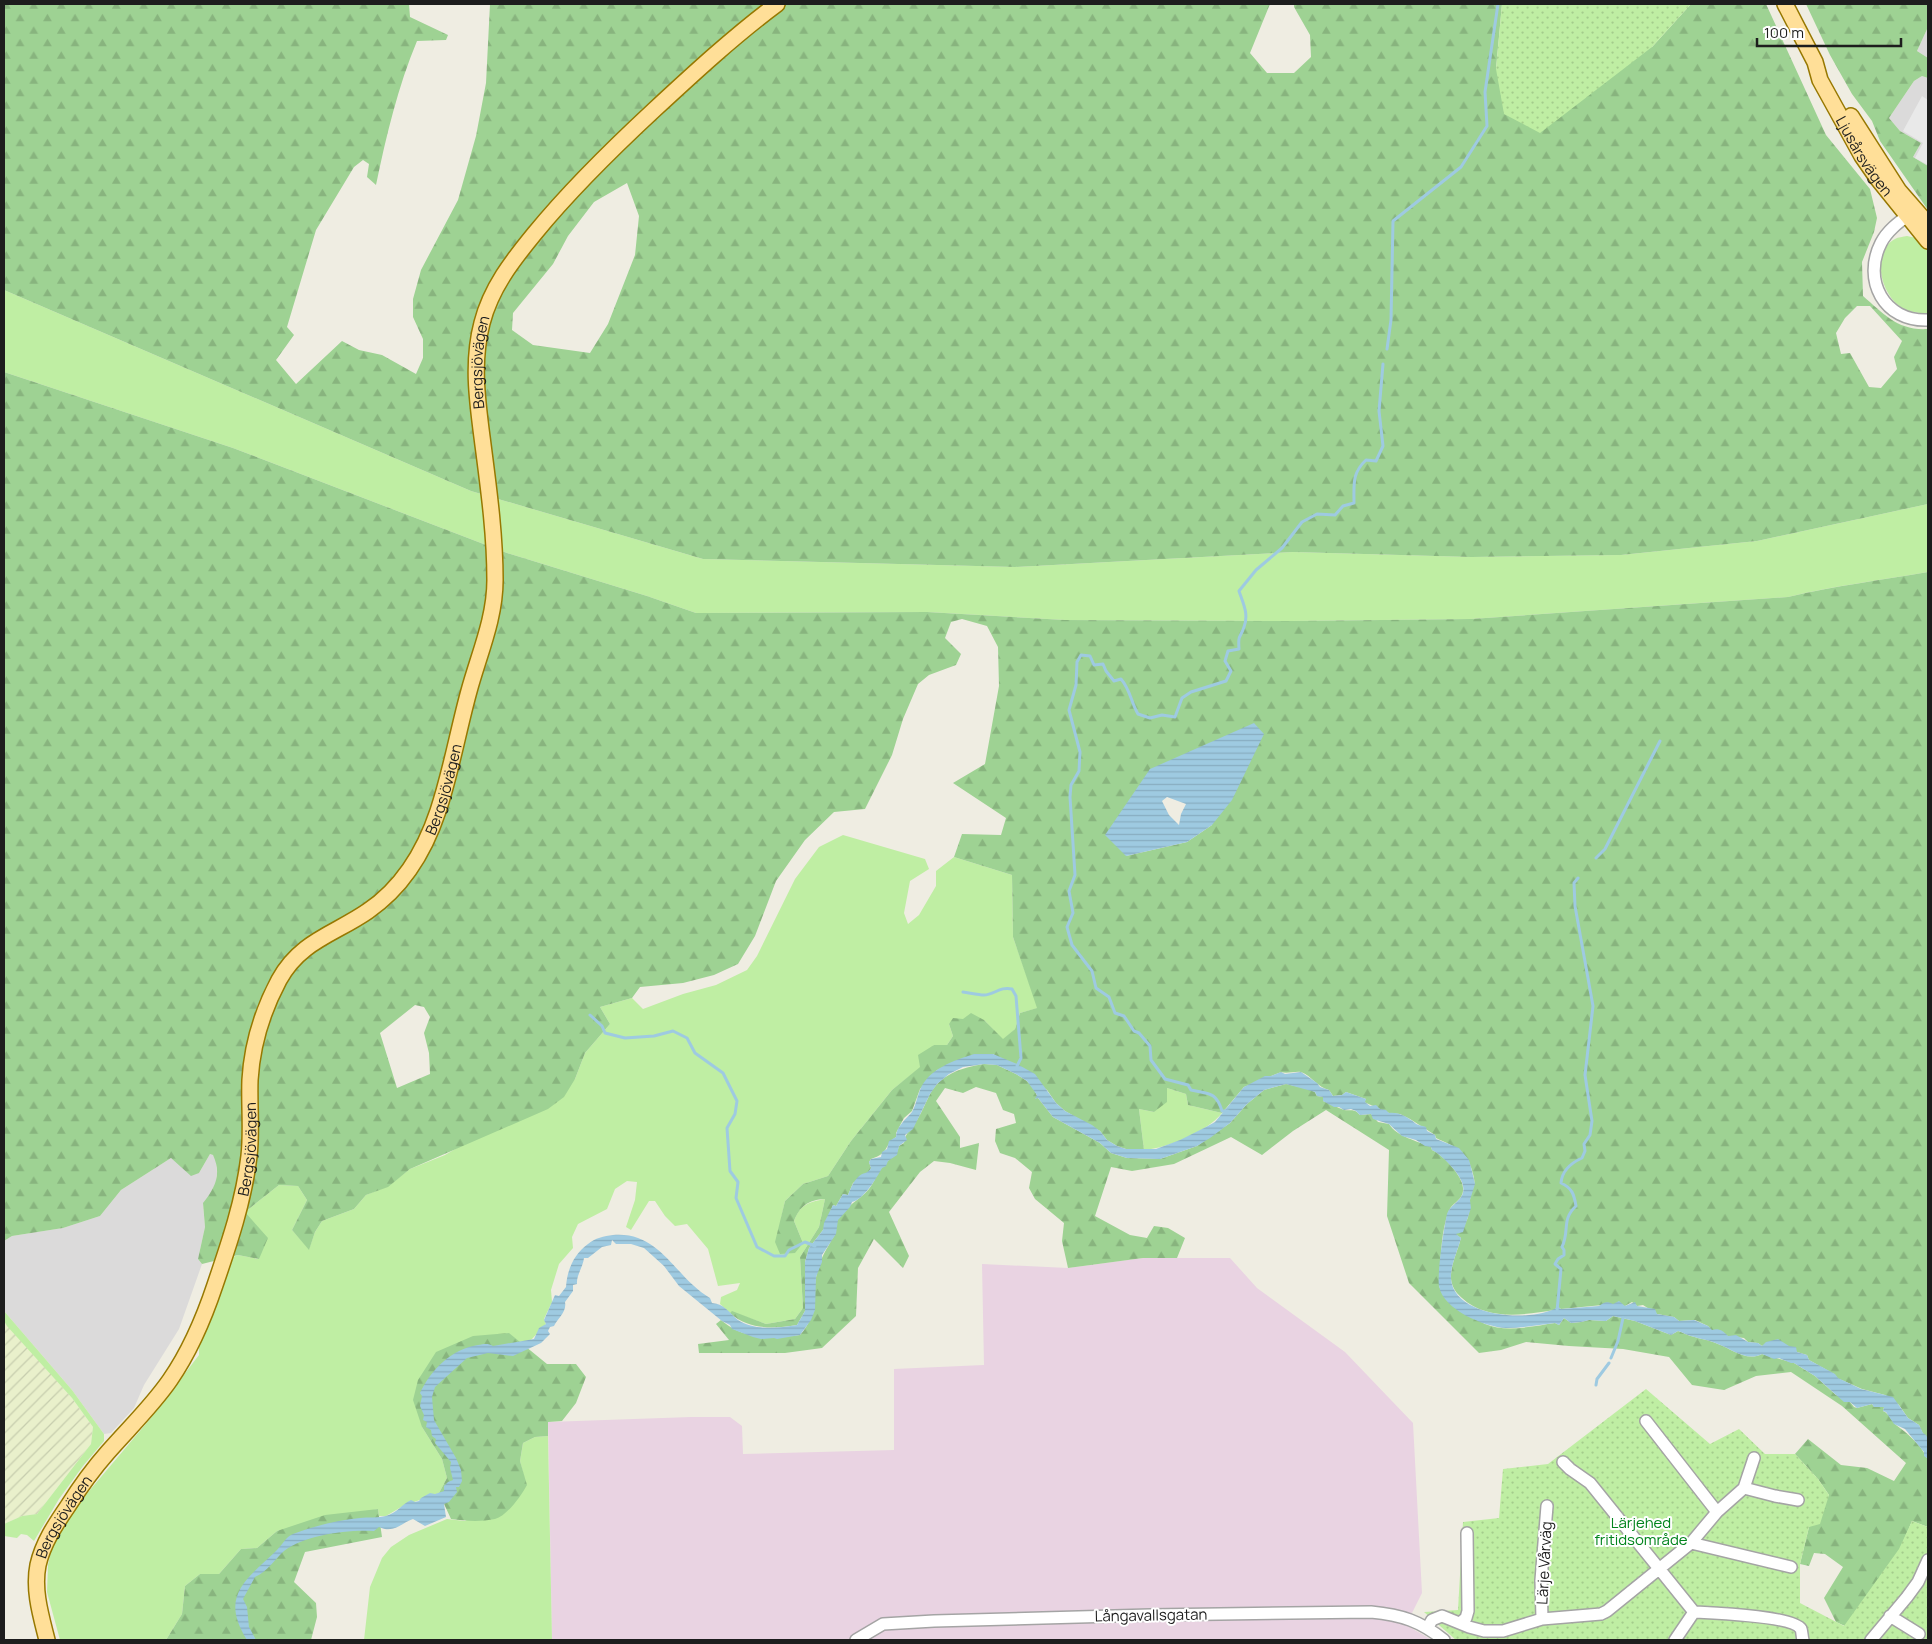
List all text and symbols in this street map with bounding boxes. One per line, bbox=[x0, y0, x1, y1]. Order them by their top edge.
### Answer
scale bar bbox=[1757, 15, 1901, 47]
text: 100 m bbox=[1764, 22, 1804, 43]
street label: Ljusårsvägen bbox=[1831, 112, 1898, 200]
street label: Bergsjövägen bbox=[466, 313, 494, 410]
street label: Bergsjövägen bbox=[419, 742, 466, 838]
street label: Bergsjövägen bbox=[232, 1102, 261, 1198]
street label: Bergsjövägen bbox=[30, 1471, 96, 1561]
park label: Lärjehed fritidsområde bbox=[1594, 1512, 1688, 1550]
street label: Lärje Vårväg bbox=[1531, 1521, 1557, 1605]
street label: Långavallsgatan bbox=[1094, 1604, 1208, 1626]

